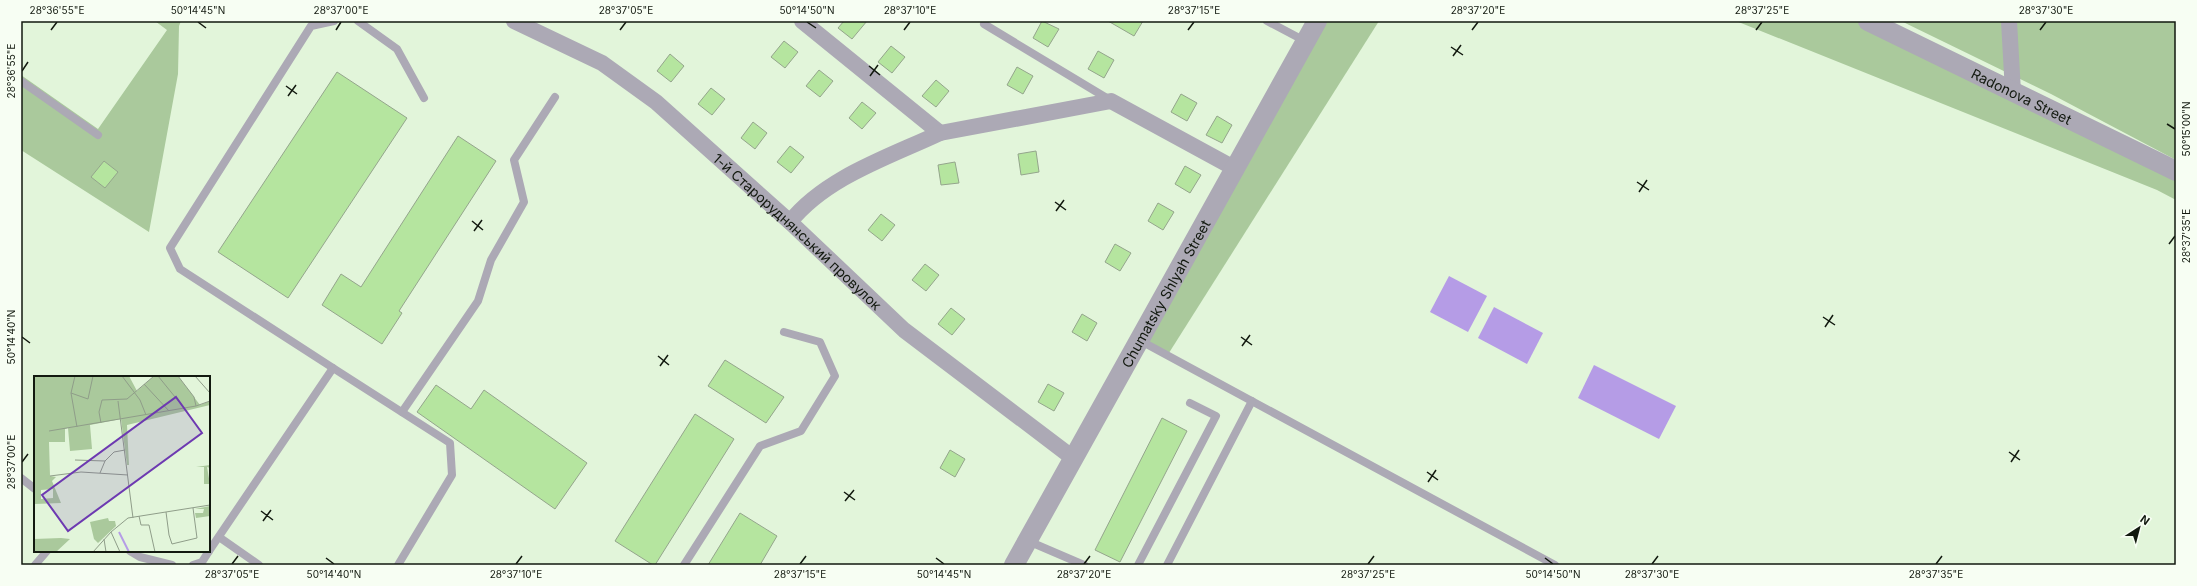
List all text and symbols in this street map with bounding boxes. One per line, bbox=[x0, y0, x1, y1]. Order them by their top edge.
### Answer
text: 28°36'55"E bbox=[30, 4, 84, 16]
text: 50°14'45"N bbox=[171, 4, 225, 16]
text: 28°37'00"E bbox=[314, 4, 368, 16]
text: 28°37'05"E bbox=[599, 4, 653, 16]
text: 50°14'50"N bbox=[779, 4, 835, 16]
text: 28°37'10"E bbox=[884, 4, 936, 16]
text: 28°37'15"E bbox=[1168, 4, 1220, 16]
text: 28°37'20"E bbox=[1451, 4, 1505, 16]
text: 28°37'25"E bbox=[1735, 4, 1789, 16]
text: 28°37'30"E bbox=[2019, 4, 2073, 16]
text: 28°36'55"E bbox=[5, 44, 17, 98]
street label: Radonova Street bbox=[1969, 64, 2075, 128]
text: 50°15'00"N bbox=[2180, 102, 2192, 156]
street label: 1-й Староруднянський провулок bbox=[710, 149, 886, 313]
text: 28°37'35"E bbox=[2180, 209, 2192, 263]
street label: Chumatsky Shlyah Street bbox=[1117, 216, 1213, 370]
text: 50°14'40"N bbox=[5, 310, 17, 364]
inset map bbox=[34, 376, 210, 552]
text: 28°37'00"E bbox=[5, 435, 17, 489]
north arrow bbox=[2119, 508, 2159, 548]
text: N bbox=[2137, 512, 2152, 528]
text: 28°37'05"E bbox=[205, 568, 259, 580]
text: 50°14'40"N bbox=[307, 568, 361, 580]
text: 28°37'10"E bbox=[490, 568, 542, 580]
text: 28°37'15"E bbox=[774, 568, 826, 580]
text: 50°14'45"N bbox=[917, 568, 971, 580]
text: 28°37'20"E bbox=[1057, 568, 1111, 580]
text: 28°37'25"E bbox=[1341, 568, 1395, 580]
text: 50°14'50"N bbox=[1525, 568, 1581, 580]
text: 28°37'30"E bbox=[1625, 568, 1679, 580]
text: 28°37'35"E bbox=[1909, 568, 1963, 580]

